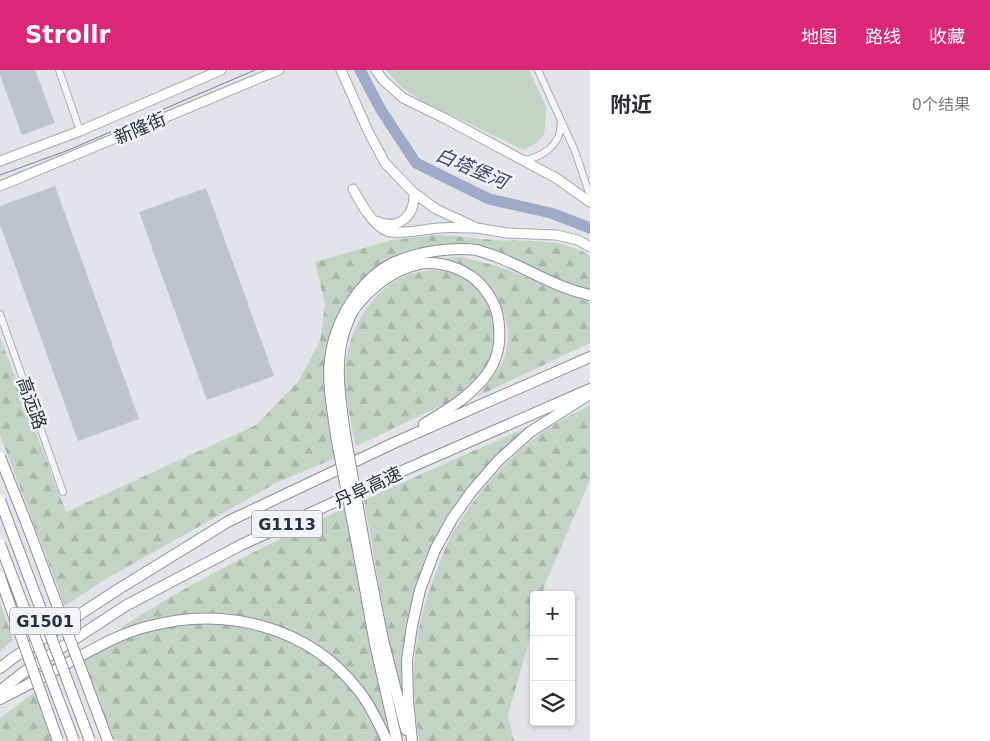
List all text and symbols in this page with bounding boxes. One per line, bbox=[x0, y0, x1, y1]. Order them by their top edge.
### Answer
text: Strollr bbox=[25, 21, 110, 49]
text: 地图 bbox=[801, 26, 837, 47]
text: 路线 bbox=[865, 26, 901, 47]
text: 收藏 bbox=[929, 26, 965, 47]
text: 附近 bbox=[610, 93, 652, 117]
text: 0个结果 bbox=[912, 95, 970, 114]
street label: 新隆街 bbox=[111, 108, 169, 148]
water label: 白塔堡河 bbox=[433, 143, 515, 195]
street label: 高远路 bbox=[13, 374, 51, 432]
street label: 丹阜高速 bbox=[331, 462, 405, 512]
road number: G1113 bbox=[252, 510, 322, 538]
map controls bbox=[530, 591, 575, 726]
button: + bbox=[530, 591, 575, 636]
road number: G1501 bbox=[10, 608, 80, 634]
button: − bbox=[530, 636, 575, 681]
button: layers bbox=[530, 681, 575, 726]

